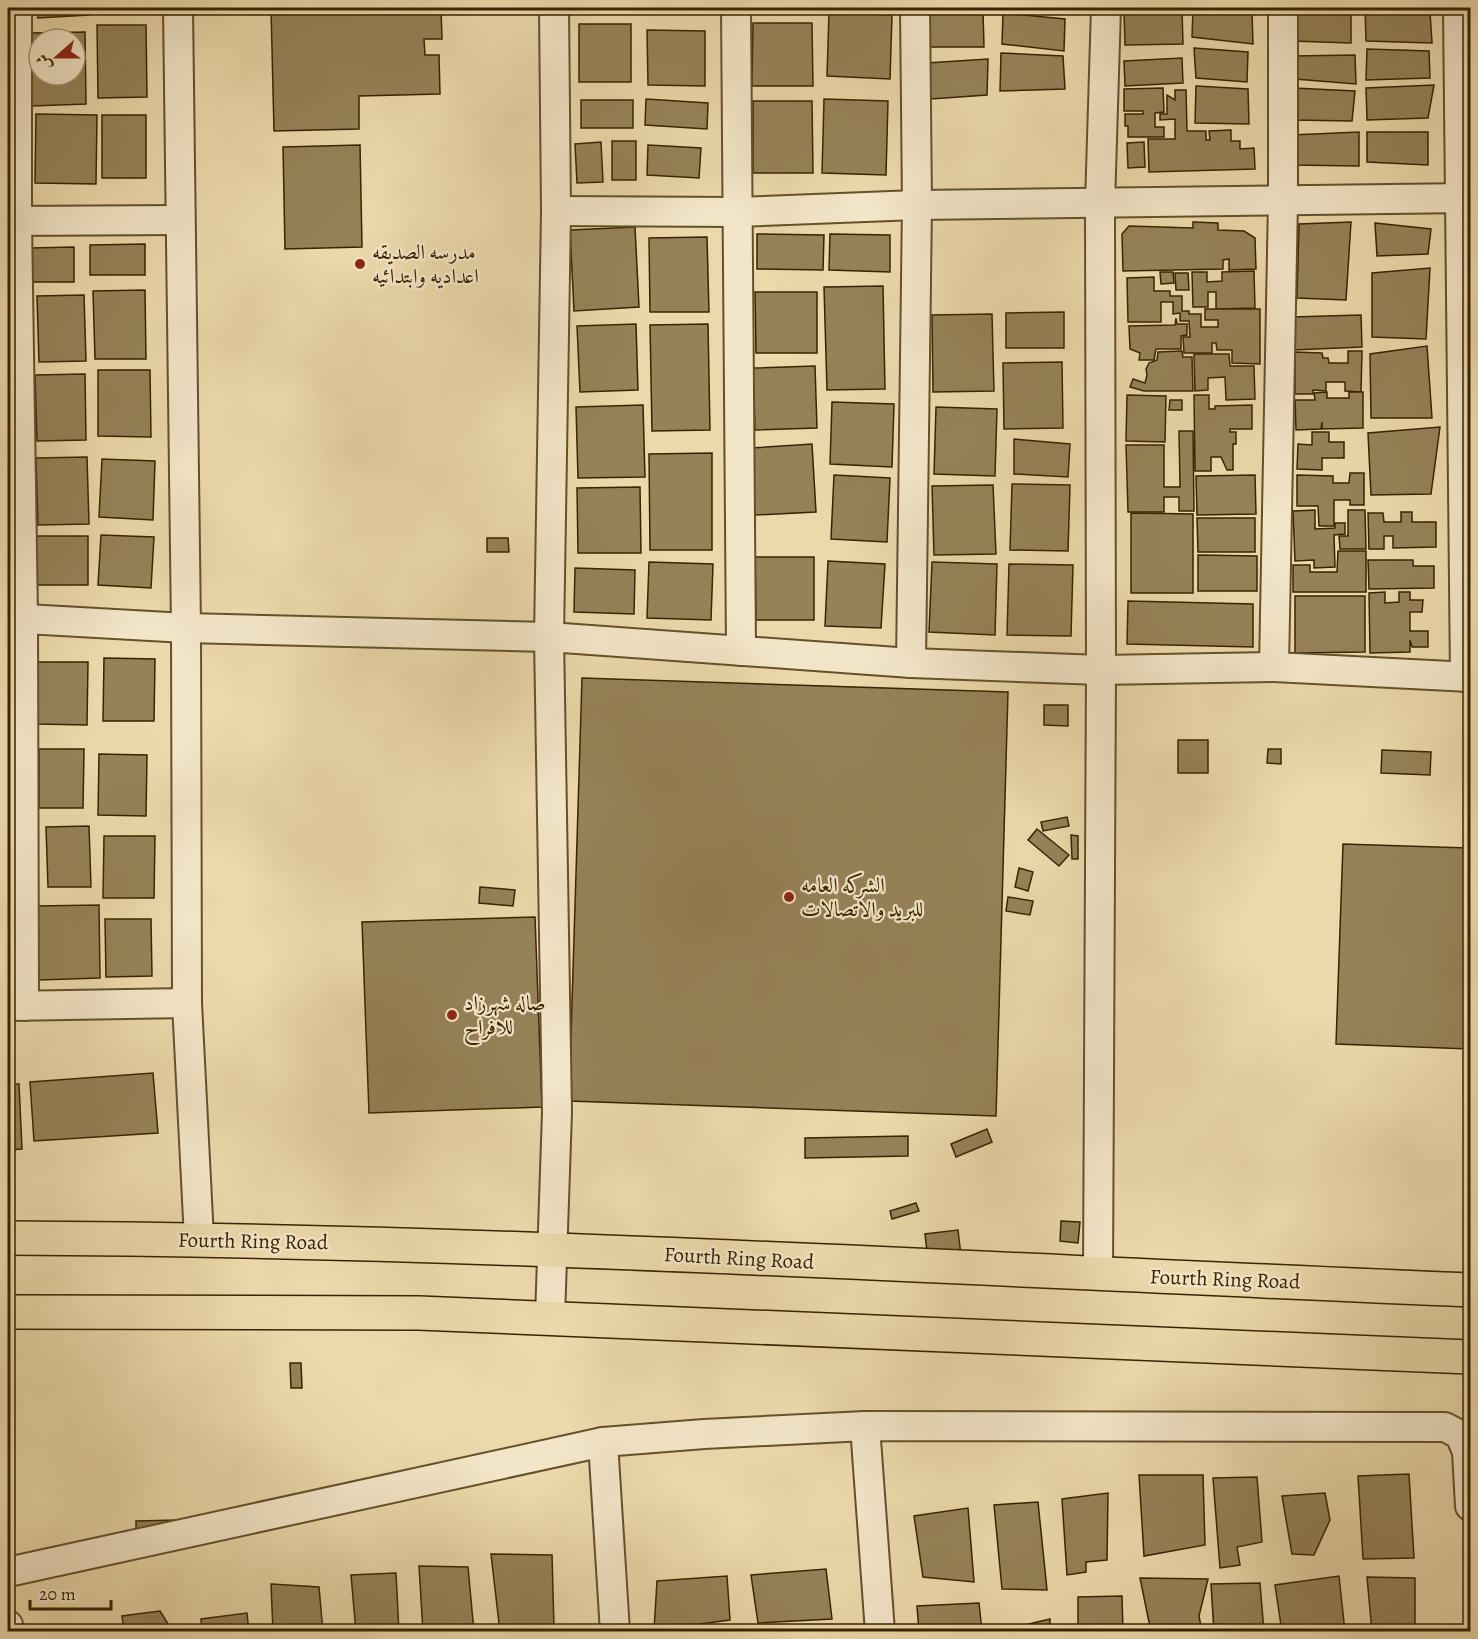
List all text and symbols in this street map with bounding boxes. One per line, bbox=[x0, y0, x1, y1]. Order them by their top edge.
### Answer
north arrow bbox=[27, 27, 87, 87]
text: ش bbox=[31, 51, 57, 73]
place label: مدرسه الصديقه اعداديه وابتدائيه bbox=[372, 238, 479, 290]
marker: مدرسه الصديقه اعداديه وابتدائيه bbox=[353, 257, 367, 271]
place label: الشركه العامه للبريد والاتصالات bbox=[801, 871, 923, 923]
marker: الشركه العامه للبريد والاتصالات bbox=[782, 890, 796, 904]
place label: صاله شهرزاد للافراح bbox=[464, 989, 546, 1046]
marker: صاله شهرزاد للافراح bbox=[445, 1008, 459, 1022]
street label: Fourth Ring Road bbox=[178, 1226, 329, 1256]
street label: Fourth Ring Road bbox=[663, 1240, 816, 1276]
street label: Fourth Ring Road bbox=[1149, 1262, 1301, 1296]
scale bar bbox=[30, 1573, 111, 1611]
text: 20 m bbox=[39, 1582, 76, 1606]

